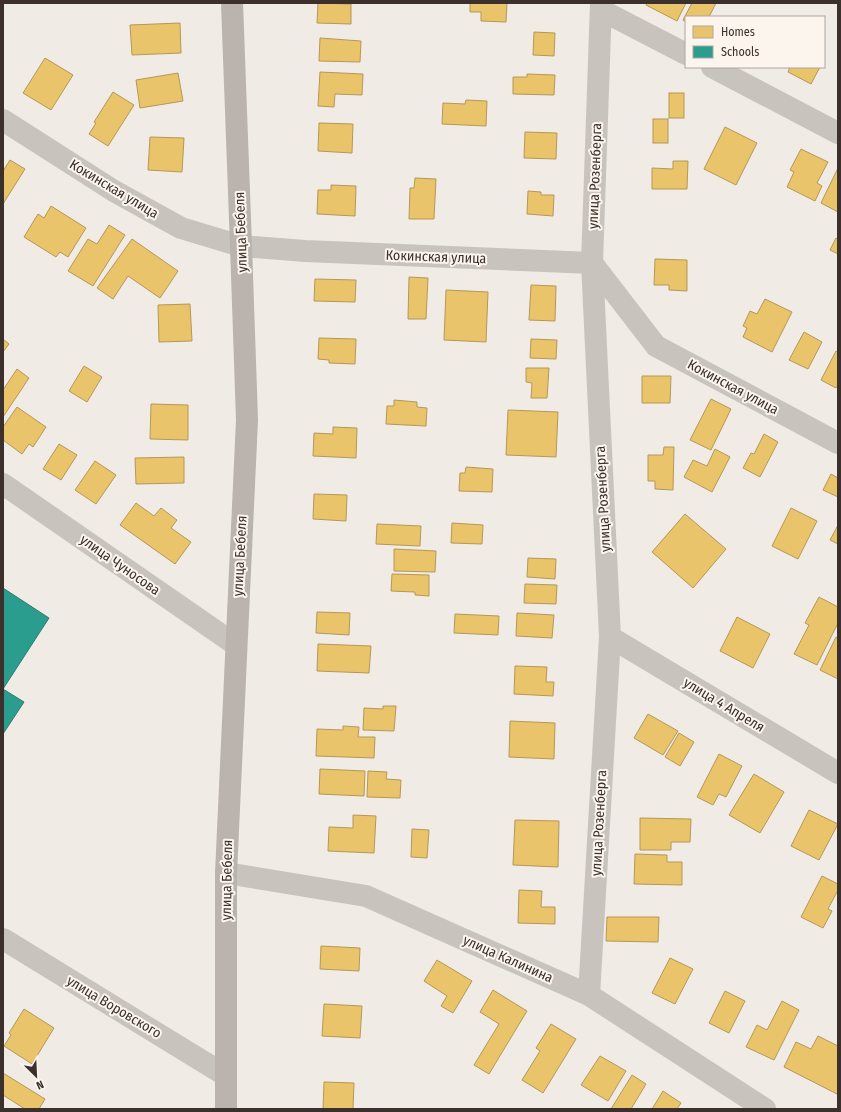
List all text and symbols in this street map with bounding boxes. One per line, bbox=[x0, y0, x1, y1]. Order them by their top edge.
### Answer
legend bbox=[685, 16, 825, 68]
text: Homes bbox=[721, 25, 755, 39]
text: Schools bbox=[721, 45, 759, 59]
street label: улица Розенберга bbox=[585, 123, 605, 229]
street label: Кокинская улица bbox=[66, 156, 162, 222]
street label: улица Бебеля bbox=[231, 191, 251, 273]
street label: Кокинская улица bbox=[385, 247, 487, 267]
street label: Кокинская улица bbox=[685, 356, 782, 418]
street label: улица Розенберга bbox=[592, 445, 614, 552]
street label: улица Бебеля bbox=[229, 515, 251, 597]
street label: улица Чуносова bbox=[77, 531, 163, 599]
street label: улица 4 Апреля bbox=[680, 674, 768, 736]
street label: улица Розенберга bbox=[588, 769, 610, 876]
street label: улица Бебеля bbox=[218, 839, 236, 921]
street label: улица Калинина bbox=[460, 932, 556, 986]
street label: улица Воровского bbox=[64, 972, 164, 1042]
north arrow bbox=[16, 1056, 56, 1096]
text: N bbox=[34, 1077, 46, 1092]

